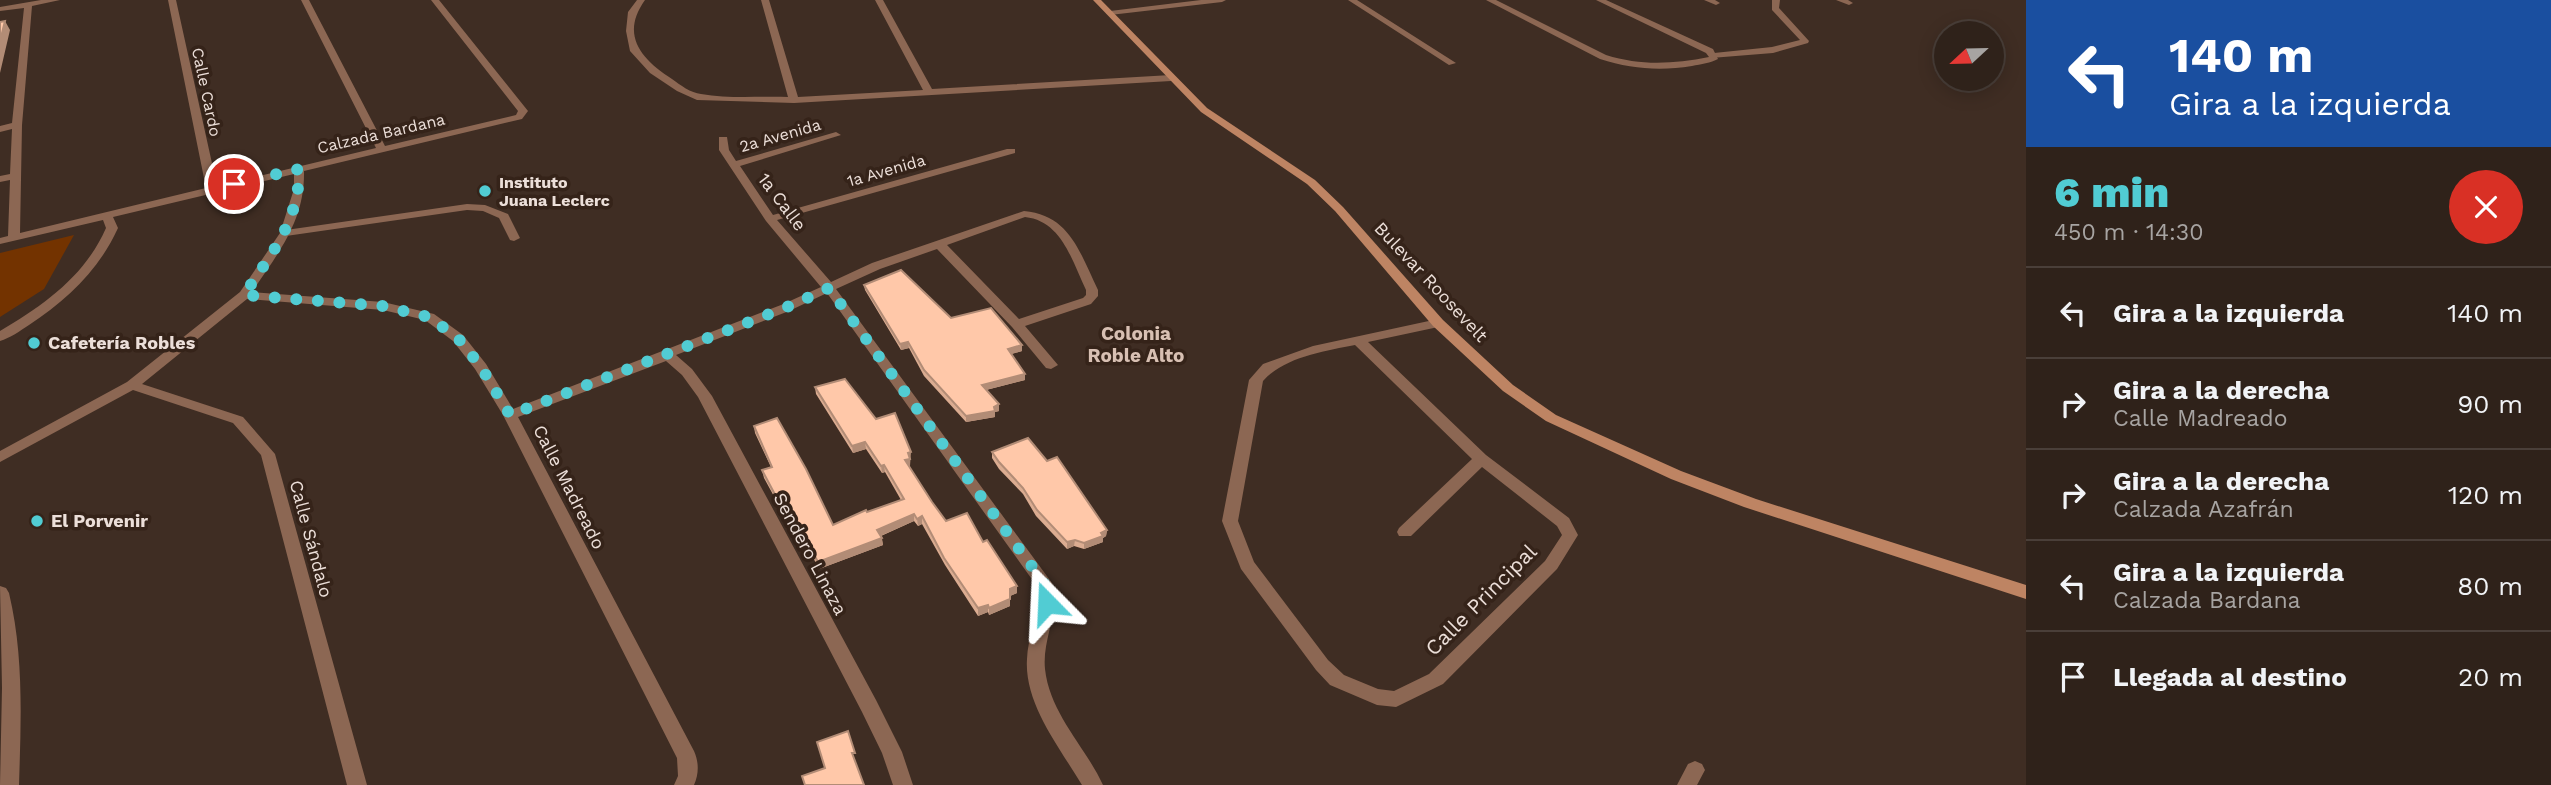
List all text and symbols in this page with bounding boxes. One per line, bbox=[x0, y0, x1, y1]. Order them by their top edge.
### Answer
north arrow bbox=[1934, 21, 2004, 91]
map controls bbox=[1934, 21, 2004, 91]
text: 140 m bbox=[2169, 26, 2313, 84]
icon: left bbox=[2054, 28, 2145, 119]
street label: Calle Cardo bbox=[188, 46, 225, 138]
text: Gira a la izquierda bbox=[2169, 85, 2451, 123]
street label: Calzada Bardana bbox=[315, 110, 447, 157]
street label: 2a Avenida bbox=[737, 115, 823, 156]
street label: 1a Avenida bbox=[845, 150, 927, 191]
pin bbox=[204, 154, 264, 214]
icon: arrive bbox=[215, 165, 253, 203]
text: 6 min bbox=[2054, 168, 2169, 217]
street label: 1a Calle bbox=[754, 169, 811, 235]
button: close bbox=[2449, 170, 2523, 244]
place label: Instituto Juana Leclerc bbox=[499, 173, 610, 210]
marker: Instituto Juana Leclerc bbox=[477, 183, 493, 199]
street label: Bulevar Roosevelt bbox=[1370, 217, 1493, 346]
text: 450 m · 14:30 bbox=[2054, 219, 2203, 246]
icon: left bbox=[2054, 294, 2092, 332]
text: Gira a la izquierda bbox=[2113, 298, 2344, 328]
text: 140 m bbox=[2447, 298, 2523, 328]
district label: Colonia Roble Alto bbox=[1088, 322, 1184, 367]
place label: Cafetería Robles bbox=[48, 332, 196, 353]
marker: Cafetería Robles bbox=[26, 335, 42, 351]
text: Gira a la derecha bbox=[2113, 375, 2329, 405]
icon: right bbox=[2054, 385, 2092, 423]
text: 90 m bbox=[2457, 389, 2523, 419]
text: Calle Madreado bbox=[2113, 405, 2287, 432]
street label: Calle Madreado bbox=[529, 421, 610, 552]
text: Gira a la derecha bbox=[2113, 466, 2329, 496]
icon: right bbox=[2054, 476, 2092, 514]
street label: Calle Sándalo bbox=[286, 478, 337, 600]
text: 120 m bbox=[2448, 480, 2523, 510]
street label: Sendero Linaza bbox=[769, 489, 852, 618]
text: Calzada Azafrán bbox=[2113, 496, 2294, 523]
place label: El Porvenir bbox=[51, 510, 148, 531]
marker: El Porvenir bbox=[29, 513, 45, 529]
street label: Calle Principal bbox=[1420, 538, 1542, 661]
text: Gira a la izquierda bbox=[2113, 557, 2344, 587]
position arrow bbox=[1010, 566, 1084, 640]
icon: left bbox=[2054, 567, 2092, 605]
text: 80 m bbox=[2457, 571, 2523, 601]
text: Calzada Bardana bbox=[2113, 587, 2301, 614]
icon: arrive bbox=[2054, 658, 2092, 696]
text: Llegada al destino bbox=[2113, 662, 2347, 692]
text: 20 m bbox=[2458, 662, 2523, 692]

